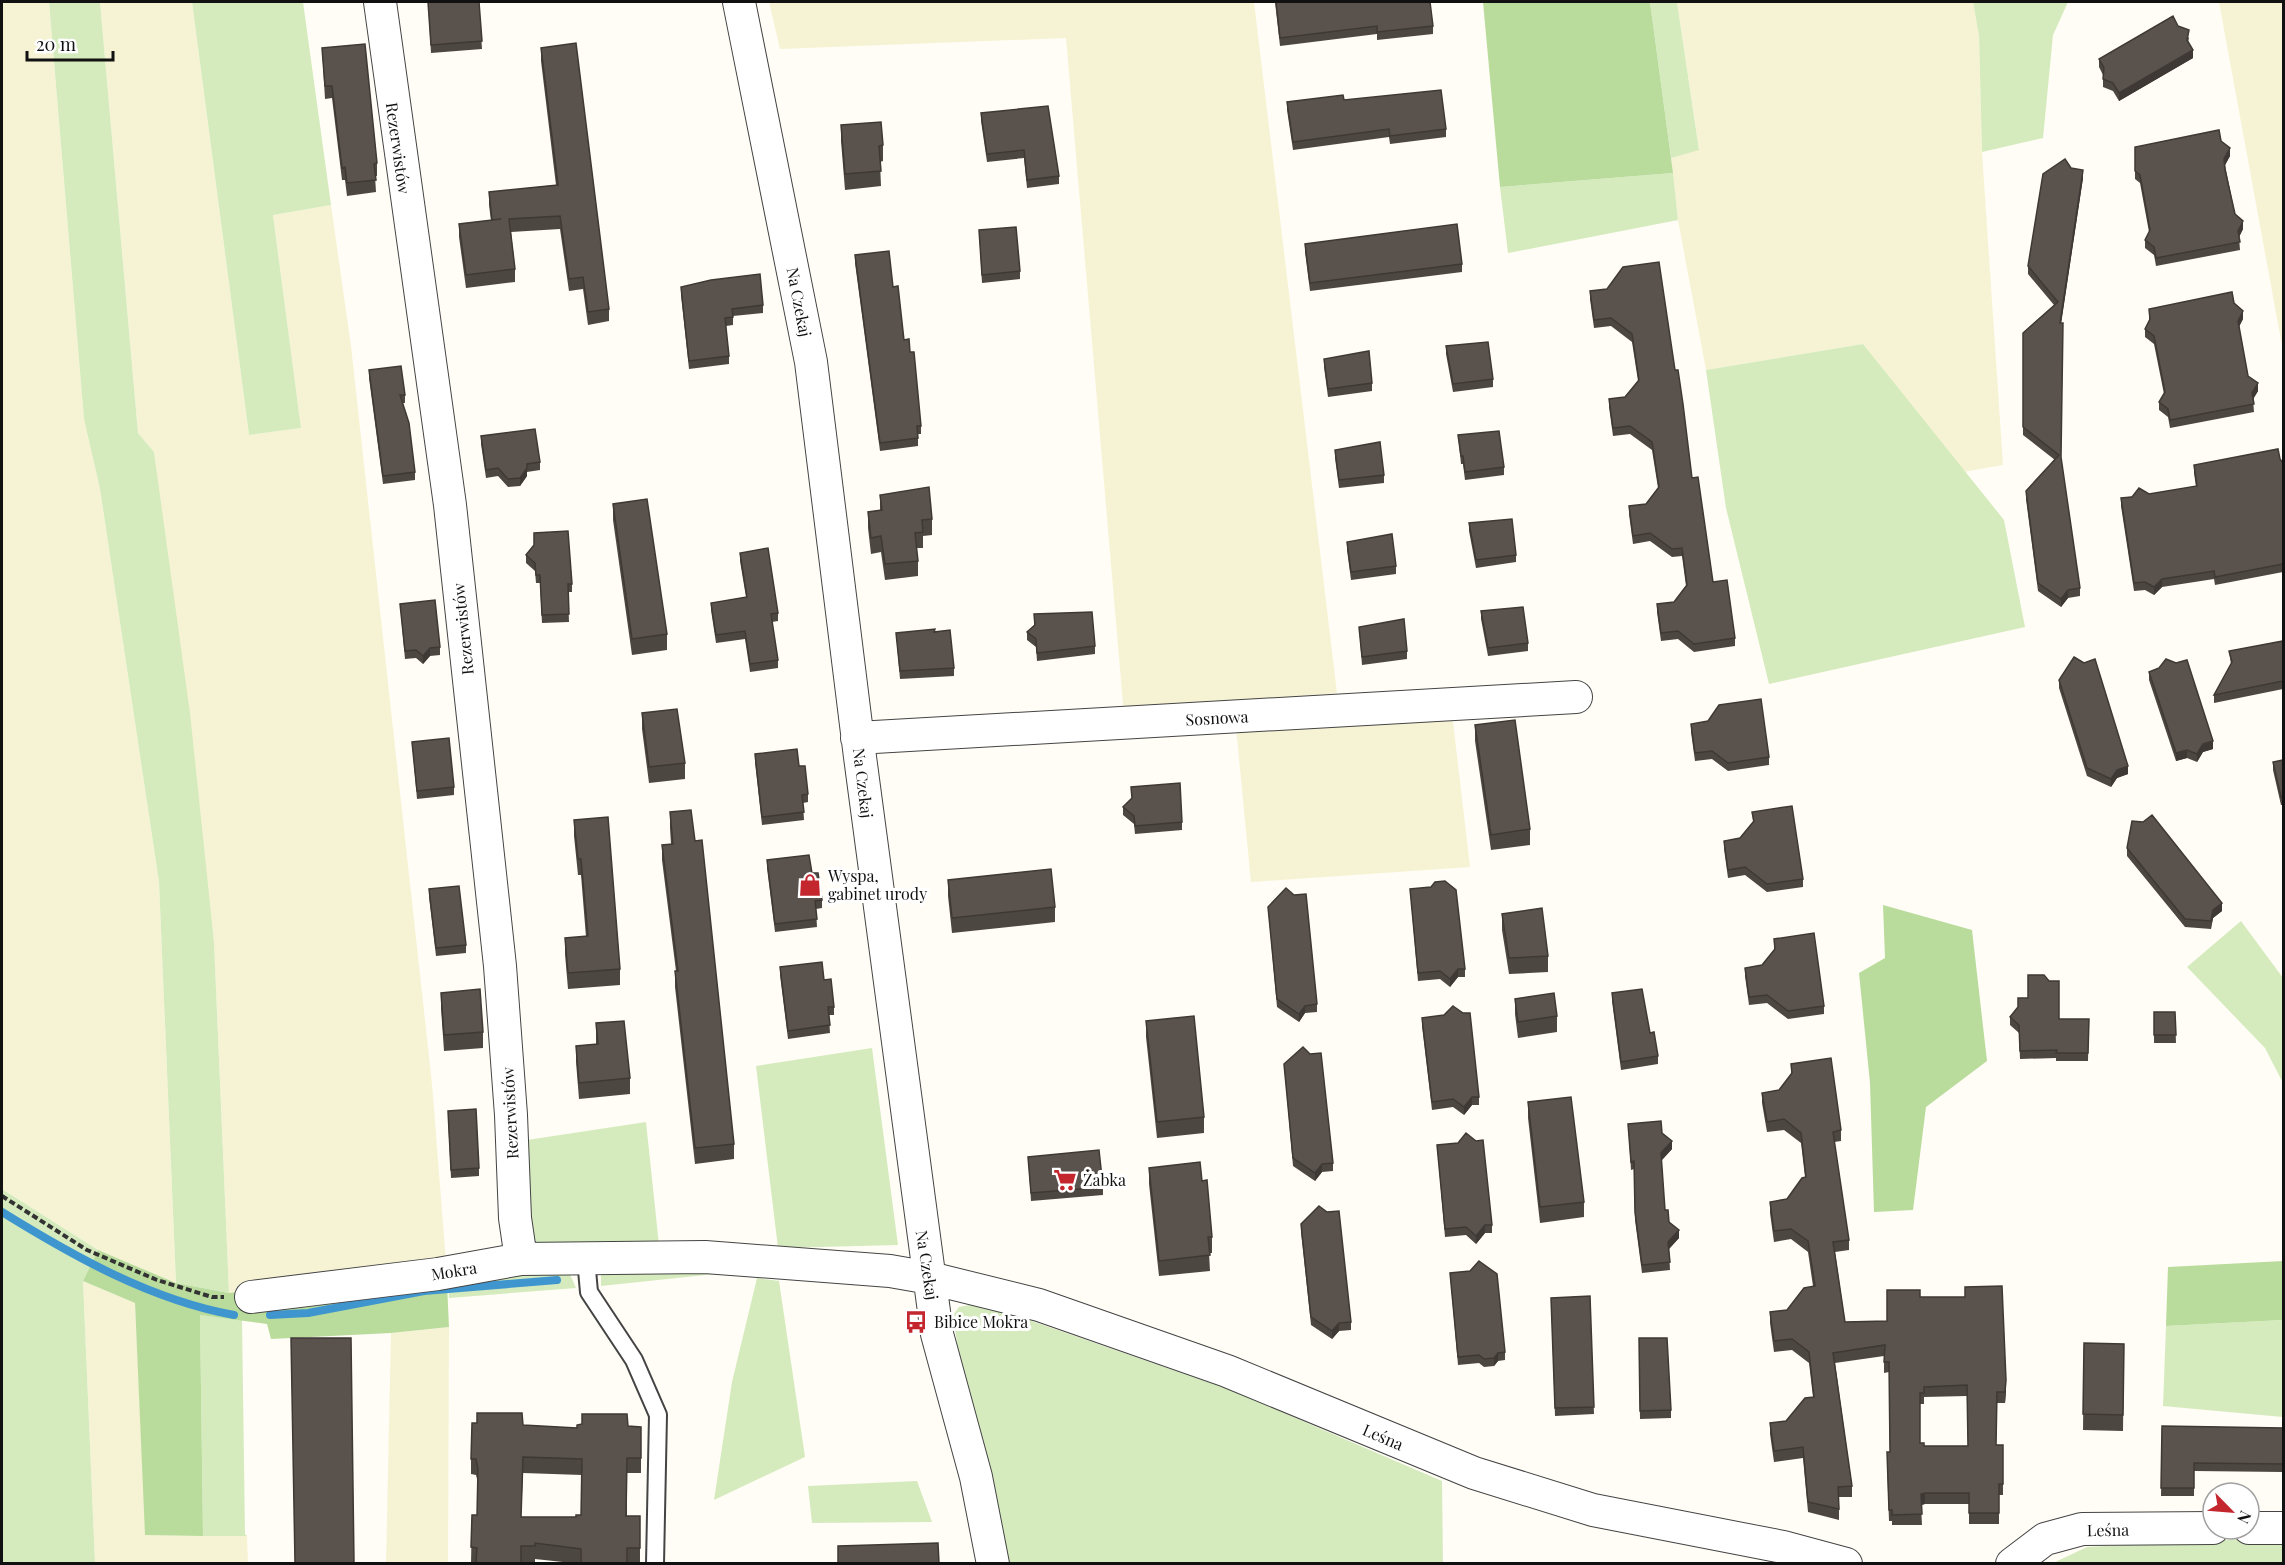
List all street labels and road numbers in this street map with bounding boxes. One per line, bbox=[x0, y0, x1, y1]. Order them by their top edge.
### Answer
street label: Rezerwistów bbox=[382, 101, 415, 196]
street label: Na Czekaj bbox=[782, 265, 817, 338]
street label: Rezerwistów bbox=[447, 581, 478, 676]
street label: Sosnowa bbox=[1185, 705, 1249, 730]
street label: Na Czekaj bbox=[849, 747, 878, 819]
street label: Rezerwistów bbox=[497, 1066, 522, 1160]
street label: Na Czekaj bbox=[912, 1229, 943, 1301]
street label: Mokra bbox=[429, 1257, 478, 1284]
street label: Leśna bbox=[1360, 1419, 1407, 1454]
street label: Leśna bbox=[2087, 1519, 2129, 1540]

